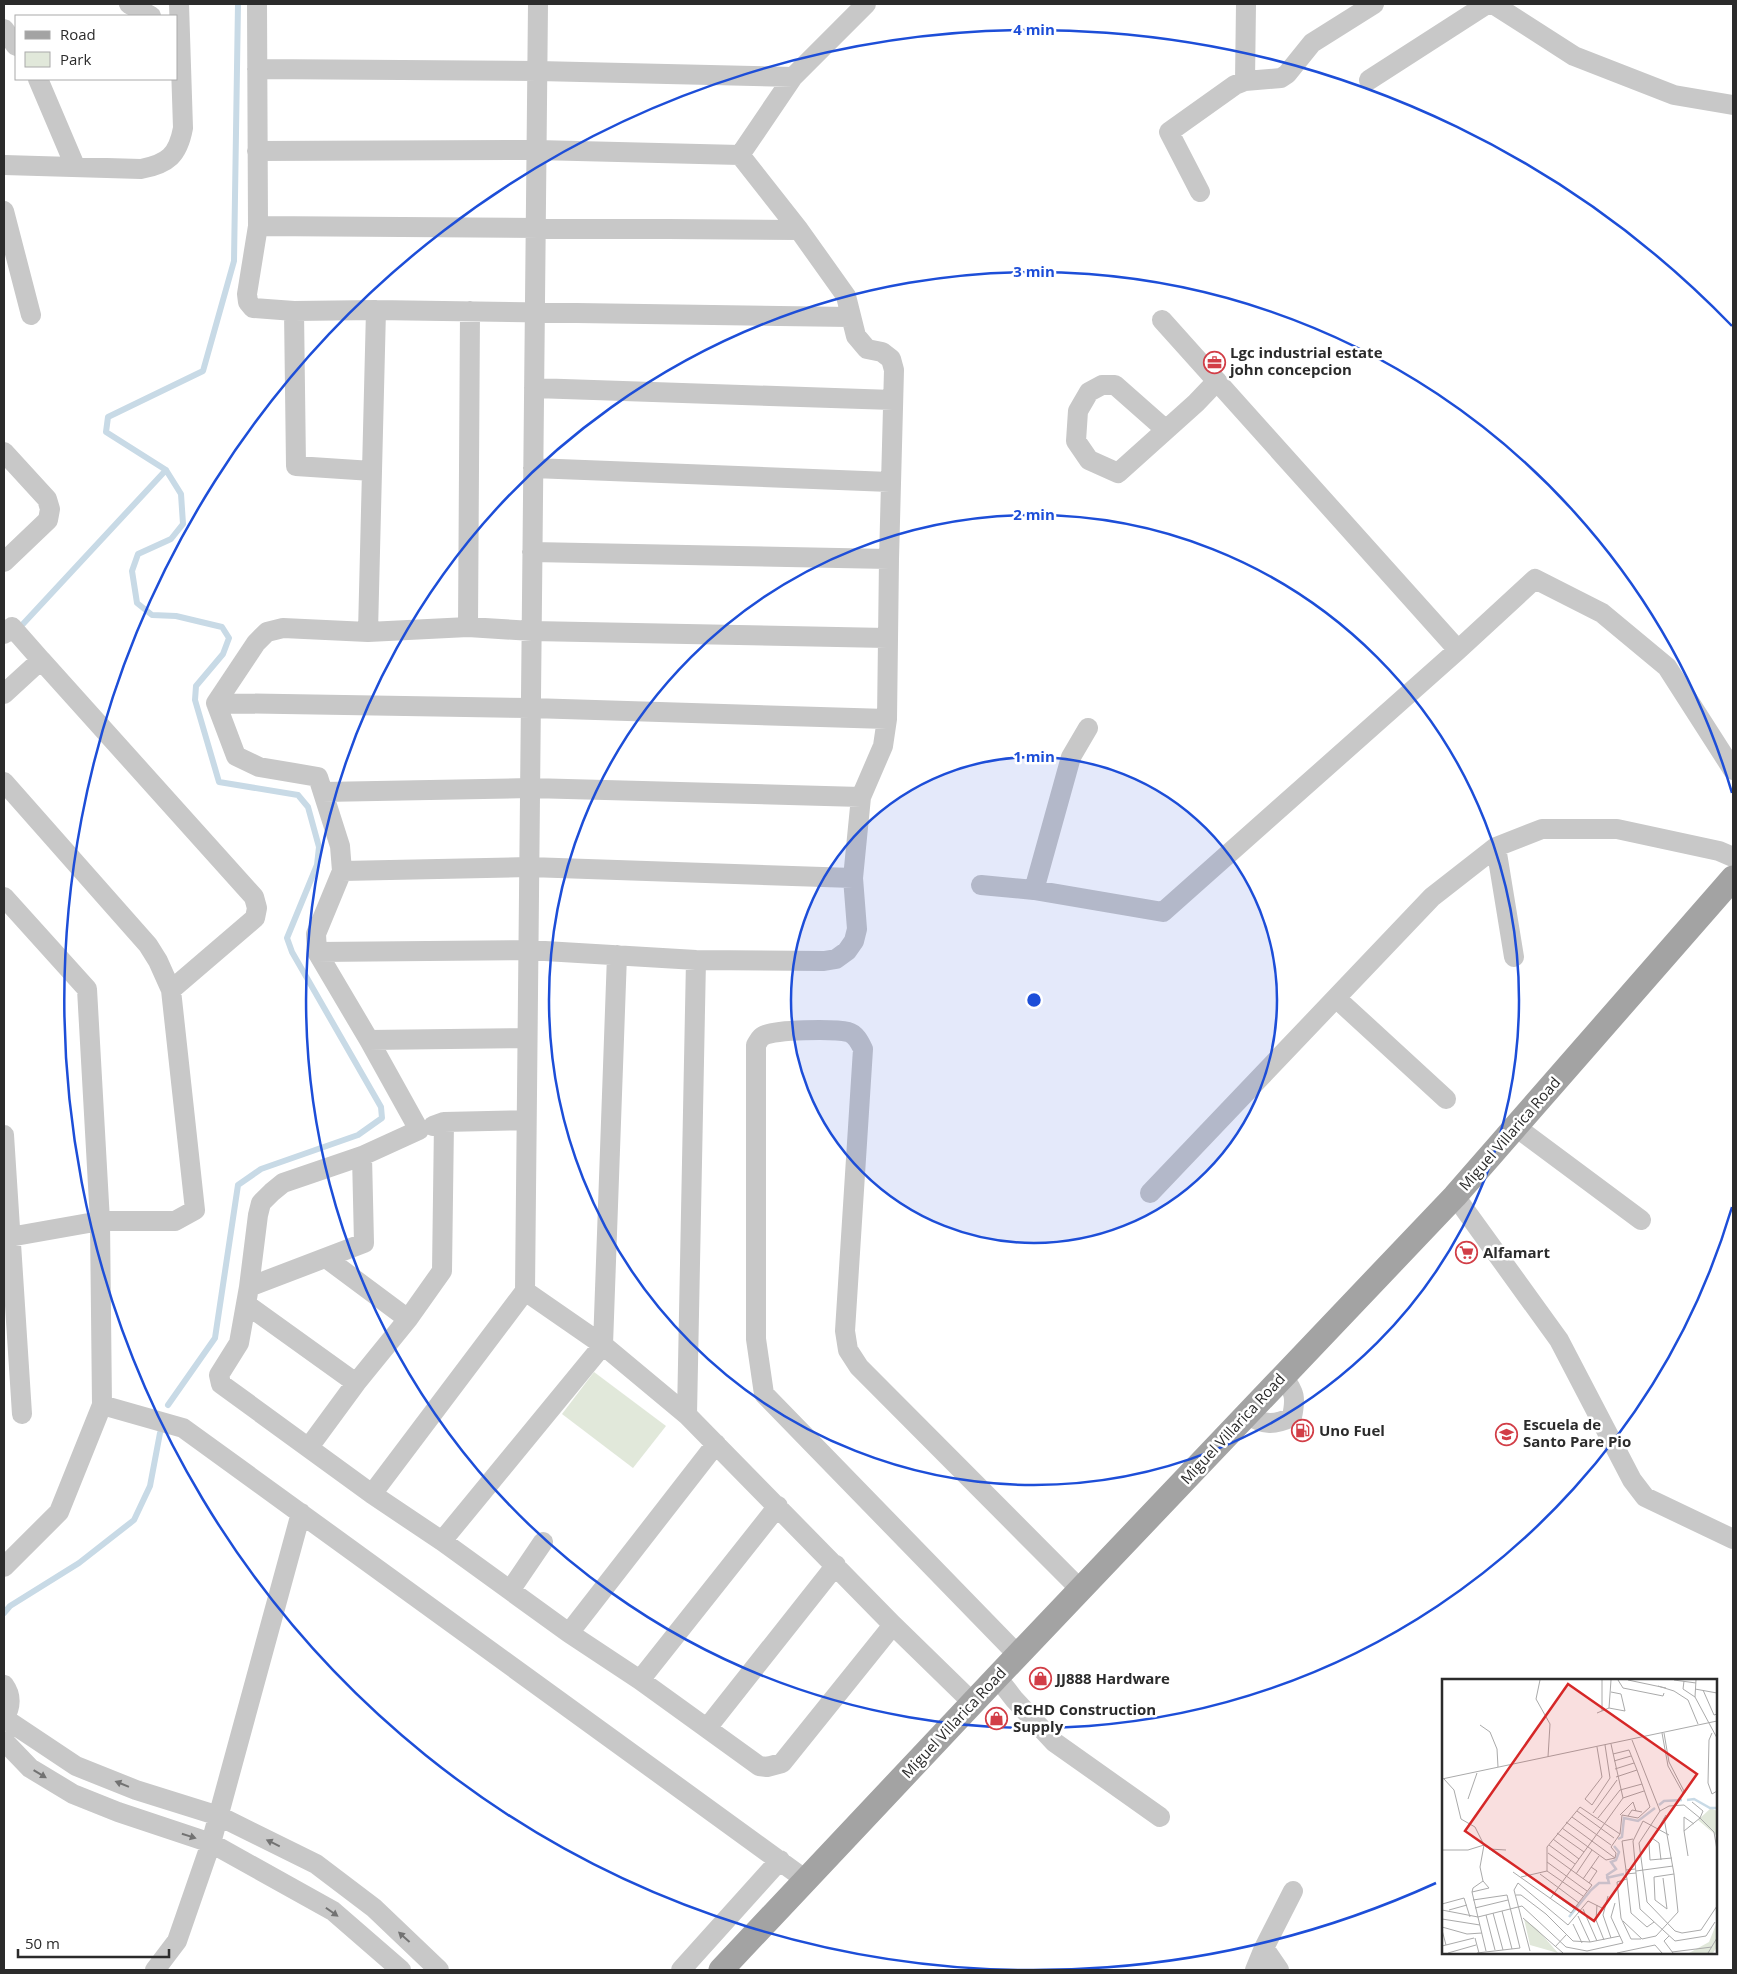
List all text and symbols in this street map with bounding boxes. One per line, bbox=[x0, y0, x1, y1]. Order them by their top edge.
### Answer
legend bbox=[15, 15, 178, 80]
text: 4 min bbox=[1013, 19, 1055, 39]
text: Road bbox=[60, 24, 96, 44]
text: Park bbox=[60, 49, 91, 69]
text: 3 min bbox=[1013, 261, 1055, 281]
place label: Lgc industrial estate john concepcion bbox=[1229, 342, 1383, 379]
office icon: Lgc industrial estate john concepcion bbox=[1202, 350, 1226, 374]
text: 2 min bbox=[1013, 504, 1055, 524]
text: 1 min bbox=[1013, 746, 1055, 766]
centre of rings bbox=[1025, 991, 1043, 1009]
street label: Miguel Villarica Road bbox=[1454, 1072, 1564, 1194]
supermarket icon: Alfamart bbox=[1455, 1241, 1479, 1265]
place label: Alfamart bbox=[1483, 1242, 1550, 1262]
street label: Miguel Villarica Road bbox=[1176, 1369, 1289, 1488]
place label: Escuela de Santo Pare Pio bbox=[1523, 1414, 1631, 1451]
fuel station icon: Uno Fuel bbox=[1291, 1419, 1315, 1443]
place label: Uno Fuel bbox=[1319, 1420, 1385, 1440]
school or university icon: Escuela de Santo Pare Pio bbox=[1495, 1422, 1519, 1446]
street label: Miguel Villarica Road bbox=[897, 1663, 1010, 1782]
shop icon: JJ888 Hardware bbox=[1028, 1667, 1052, 1691]
place label: JJ888 Hardware bbox=[1054, 1668, 1170, 1688]
inset map bbox=[1442, 1679, 1717, 1954]
place label: RCHD Construction Supply bbox=[1013, 1699, 1156, 1736]
shop icon: RCHD Construction Supply bbox=[985, 1707, 1009, 1731]
one-way arrow bbox=[33, 1769, 46, 1778]
one-way arrow bbox=[114, 1780, 129, 1788]
one-way arrow bbox=[182, 1832, 197, 1840]
one-way arrow bbox=[266, 1839, 280, 1847]
one-way arrow bbox=[325, 1907, 339, 1917]
scale bar bbox=[18, 1926, 169, 1958]
one-way arrow bbox=[398, 1931, 411, 1942]
text: 50 m bbox=[25, 1933, 60, 1953]

